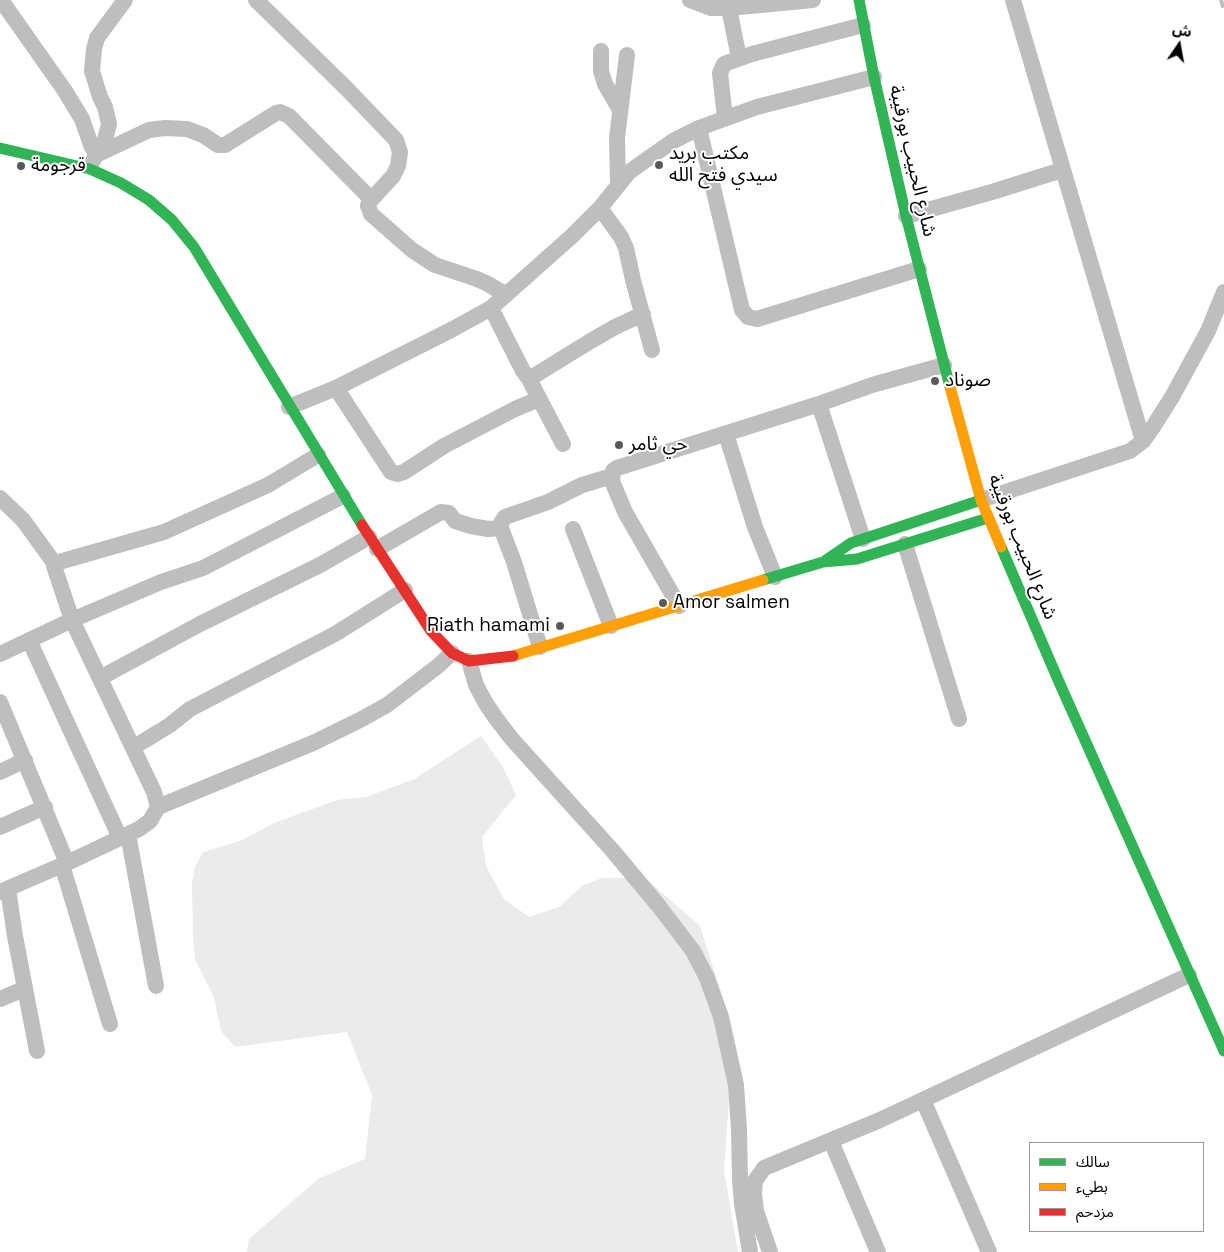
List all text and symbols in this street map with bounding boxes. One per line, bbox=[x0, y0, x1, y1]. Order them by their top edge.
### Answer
north arrow bbox=[1154, 20, 1204, 70]
text: ش bbox=[1171, 20, 1193, 41]
street label: شارع الحبيب بورقيبة bbox=[884, 83, 940, 239]
place label: مكتب بريد سيدي فتح الله bbox=[669, 143, 778, 187]
place label: قرجومة bbox=[31, 155, 86, 177]
marker: مكتب بريد سيدي فتح الله bbox=[653, 159, 665, 171]
marker: قرجومة bbox=[15, 160, 27, 172]
place label: صوناد bbox=[945, 370, 991, 392]
marker: صوناد bbox=[929, 375, 941, 387]
place label: حي ثامر bbox=[629, 434, 688, 456]
marker: حي ثامر bbox=[613, 439, 625, 451]
street label: شارع الحبيب بورقيبة bbox=[982, 471, 1062, 623]
place label: Amor salmen bbox=[673, 592, 790, 614]
marker: Amor salmen bbox=[657, 597, 669, 609]
place label: Riath hamami bbox=[427, 615, 550, 637]
marker: Riath hamami bbox=[554, 620, 566, 632]
legend bbox=[1029, 1142, 1204, 1232]
text: سالك bbox=[1076, 1152, 1110, 1171]
text: بطيء bbox=[1076, 1177, 1108, 1196]
text: مزدحم bbox=[1076, 1202, 1114, 1221]

